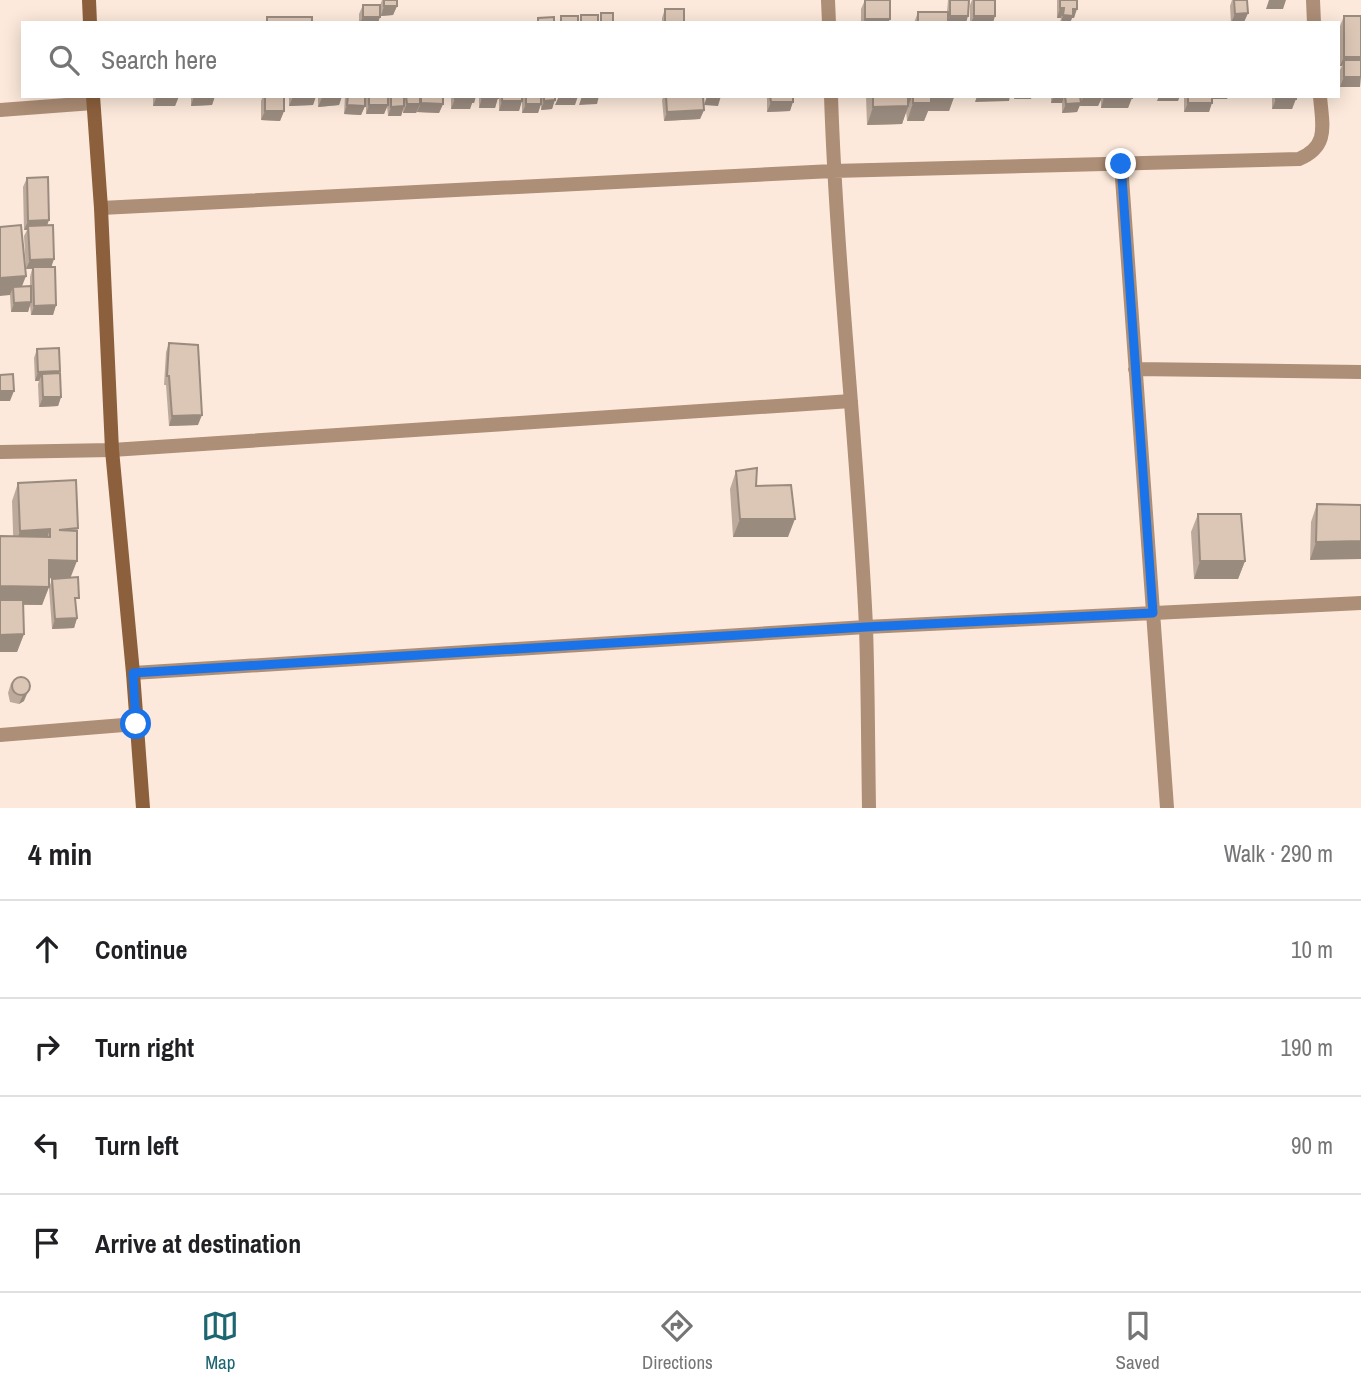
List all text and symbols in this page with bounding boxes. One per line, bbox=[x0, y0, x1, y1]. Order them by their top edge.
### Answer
search box bbox=[21, 21, 1340, 98]
icon: search bbox=[45, 41, 83, 79]
text: Search here bbox=[101, 42, 217, 77]
route end bbox=[1105, 148, 1136, 179]
route start bbox=[120, 708, 151, 739]
text: 4 min bbox=[28, 834, 92, 874]
text: Walk · 290 m bbox=[1224, 838, 1333, 869]
icon: ahead bbox=[28, 930, 66, 968]
text: Continue bbox=[95, 932, 187, 967]
text: 10 m bbox=[1291, 934, 1333, 965]
icon: right bbox=[28, 1028, 66, 1066]
text: Turn right bbox=[95, 1030, 194, 1065]
text: 190 m bbox=[1281, 1032, 1333, 1063]
icon: left bbox=[28, 1126, 66, 1164]
text: Turn left bbox=[95, 1128, 179, 1163]
text: 90 m bbox=[1291, 1130, 1333, 1161]
icon: arrive bbox=[28, 1224, 66, 1262]
text: Arrive at destination bbox=[95, 1226, 301, 1261]
tab: Map bbox=[201, 1307, 239, 1375]
tab: Directions bbox=[642, 1307, 713, 1375]
tab: Saved bbox=[1116, 1307, 1160, 1375]

